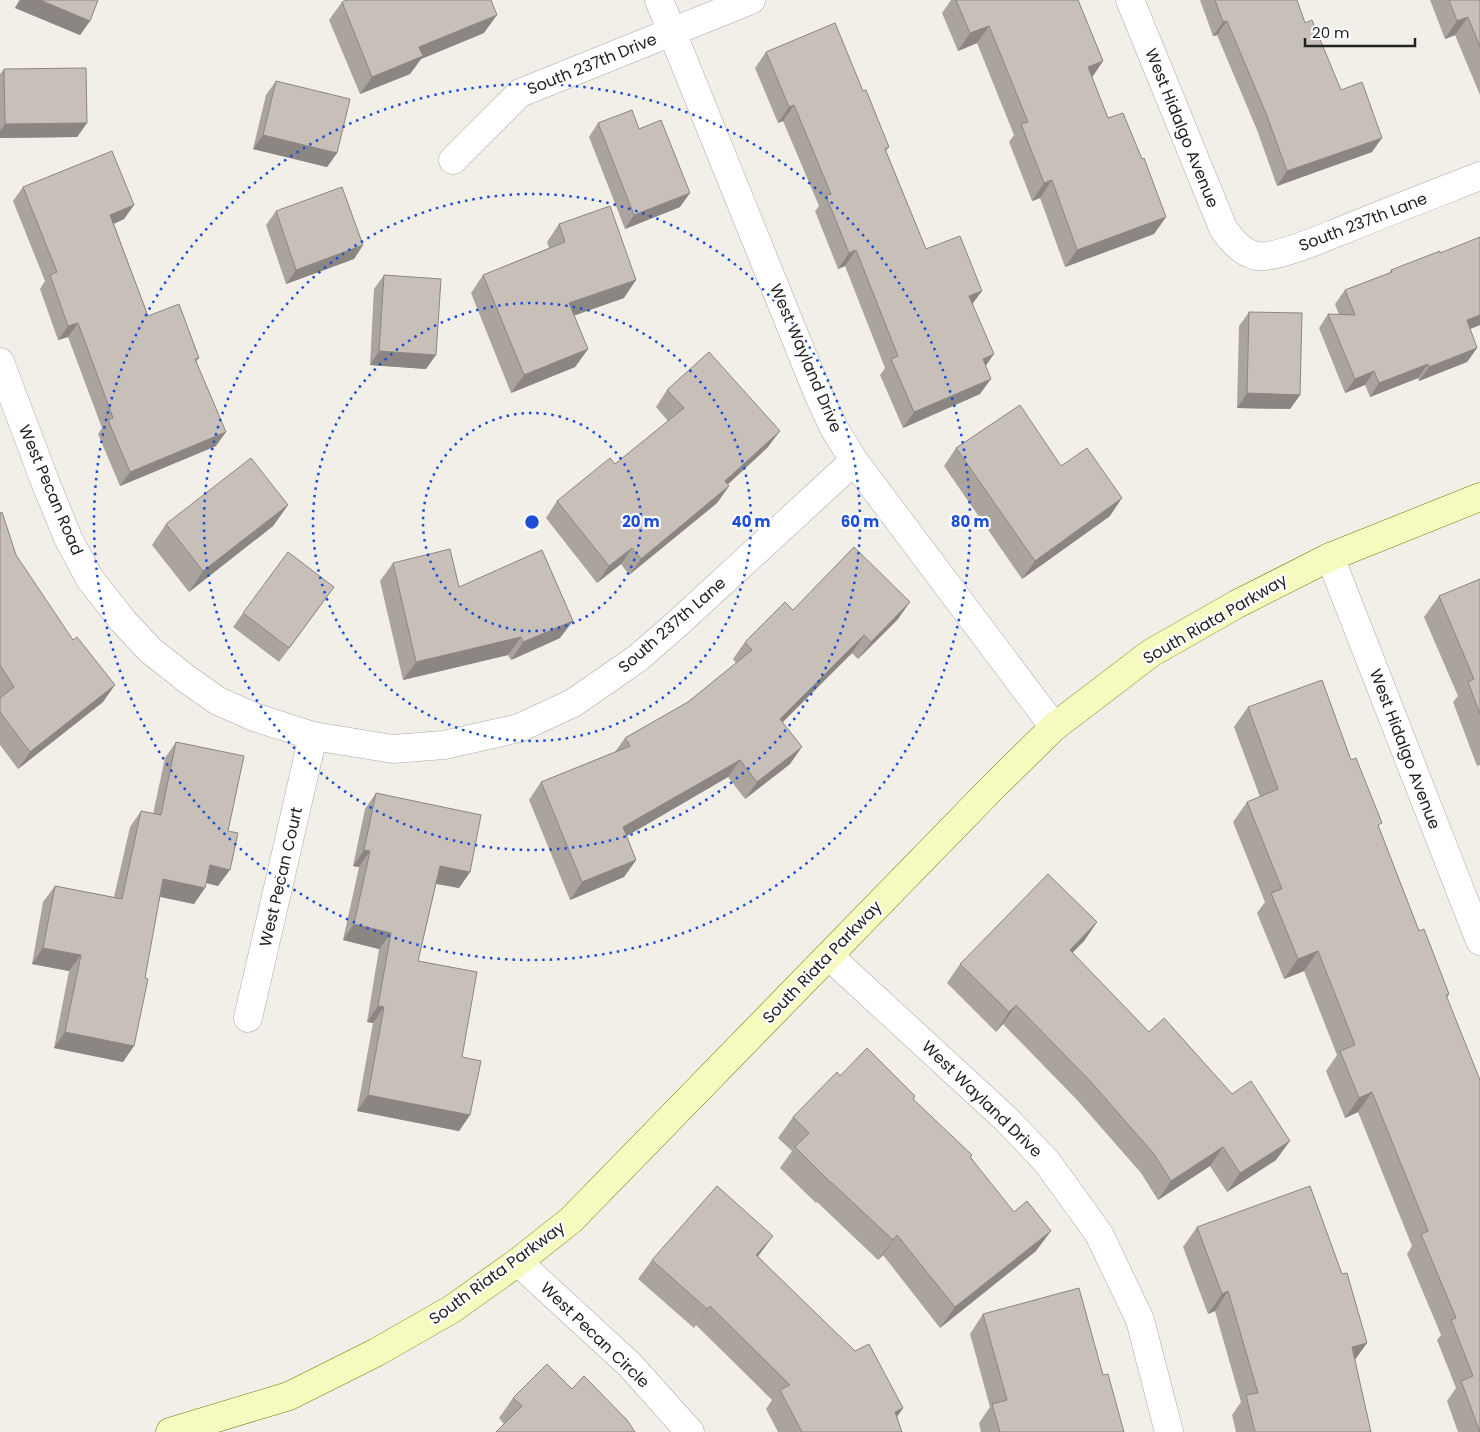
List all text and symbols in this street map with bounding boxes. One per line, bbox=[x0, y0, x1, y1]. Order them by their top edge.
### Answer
scale bar bbox=[1305, 15, 1415, 47]
text: 20 m bbox=[1312, 22, 1350, 43]
street label: South 237th Drive bbox=[524, 27, 660, 101]
street label: West Hidalgo Avenue bbox=[1140, 45, 1225, 211]
street label: South 237th Lane bbox=[1295, 187, 1431, 257]
street label: West Wayland Drive bbox=[764, 280, 848, 436]
street label: West Pecan Road bbox=[13, 421, 89, 559]
text: 20 m bbox=[622, 511, 660, 532]
text: 40 m bbox=[731, 511, 771, 532]
text: 60 m bbox=[841, 511, 879, 532]
text: 80 m bbox=[951, 511, 989, 532]
centre of rings bbox=[523, 513, 541, 531]
street label: South Riata Parkway bbox=[1139, 568, 1291, 670]
street label: South 237th Lane bbox=[613, 572, 731, 678]
street label: West Hidalgo Avenue bbox=[1364, 666, 1446, 833]
street label: West Pecan Court bbox=[254, 805, 308, 949]
street label: South Riata Parkway bbox=[757, 895, 887, 1029]
street label: West Wayland Drive bbox=[917, 1035, 1047, 1163]
street label: South Riata Parkway bbox=[424, 1216, 570, 1330]
street label: West Pecan Circle bbox=[535, 1277, 655, 1393]

